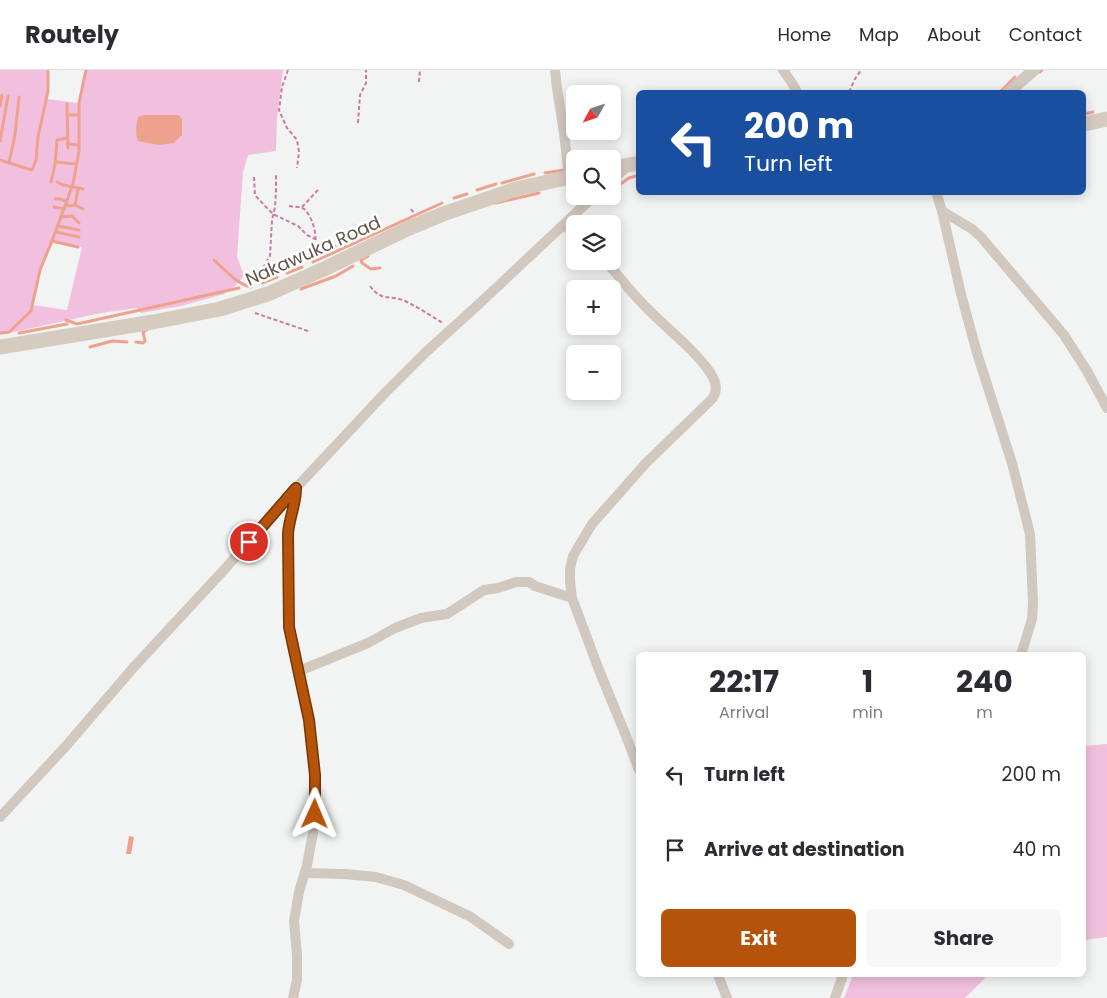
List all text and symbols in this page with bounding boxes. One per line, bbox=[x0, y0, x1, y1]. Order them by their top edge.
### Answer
text: Routely bbox=[25, 18, 119, 51]
text: Home bbox=[777, 22, 831, 47]
text: Map bbox=[859, 22, 899, 47]
text: About bbox=[927, 22, 981, 47]
text: Contact bbox=[1009, 22, 1082, 47]
north arrow bbox=[566, 85, 621, 140]
map controls bbox=[566, 85, 621, 400]
text: 200 m bbox=[744, 101, 854, 150]
icon: left bbox=[661, 110, 726, 175]
text: Turn left bbox=[744, 148, 832, 179]
button: search bbox=[566, 150, 621, 205]
street label: Nakawuka Road bbox=[241, 210, 384, 292]
button: layers bbox=[566, 215, 621, 270]
button: + bbox=[566, 280, 621, 335]
button: − bbox=[566, 345, 621, 400]
pin bbox=[228, 521, 270, 563]
icon: arrive bbox=[235, 528, 263, 556]
text: 22:17 bbox=[709, 660, 779, 703]
text: 1 bbox=[862, 660, 873, 703]
text: 240 bbox=[956, 660, 1013, 703]
text: Arrival bbox=[719, 701, 769, 724]
text: min bbox=[852, 701, 883, 724]
text: m bbox=[976, 701, 993, 724]
icon: left bbox=[661, 761, 689, 789]
text: Turn left bbox=[704, 761, 785, 788]
text: 200 m bbox=[1002, 761, 1061, 788]
position arrow bbox=[288, 787, 340, 839]
icon: arrive bbox=[661, 836, 689, 864]
text: Arrive at destination bbox=[704, 836, 905, 863]
text: 40 m bbox=[1012, 836, 1061, 863]
button: Exit bbox=[661, 909, 856, 967]
button: Share bbox=[866, 909, 1061, 967]

